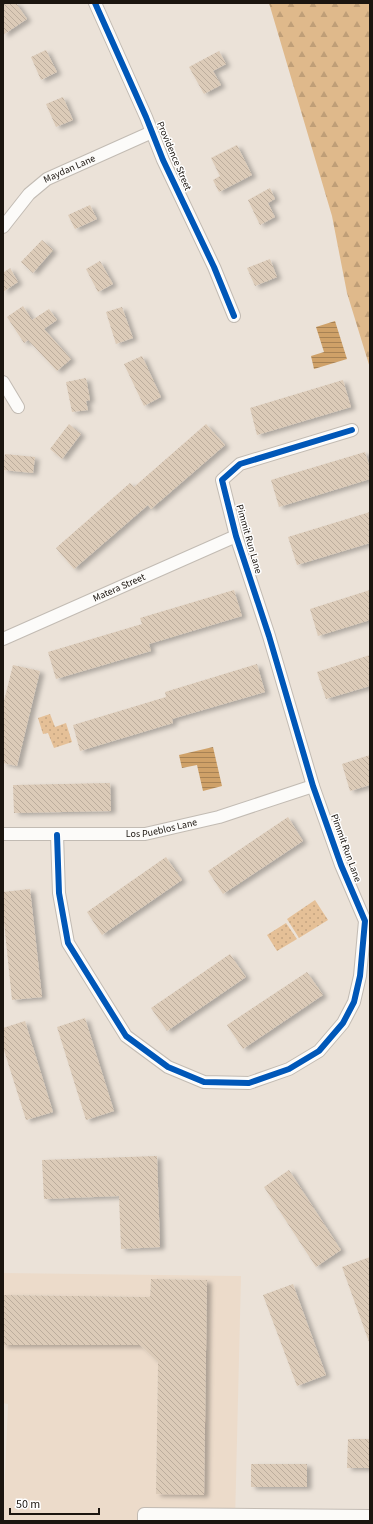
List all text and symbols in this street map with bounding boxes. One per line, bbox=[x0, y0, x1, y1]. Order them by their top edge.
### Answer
street label: Providence Street bbox=[153, 119, 195, 193]
street label: Maydan Lane bbox=[41, 151, 98, 187]
street label: Pimmit Run Lane bbox=[232, 503, 266, 575]
street label: Matera Street bbox=[91, 570, 148, 605]
street label: Pimmit Run Lane bbox=[327, 812, 365, 884]
street label: Los Pueblos Lane bbox=[126, 815, 199, 841]
scale bar bbox=[10, 1490, 99, 1516]
text: 50 m bbox=[16, 1496, 40, 1513]

